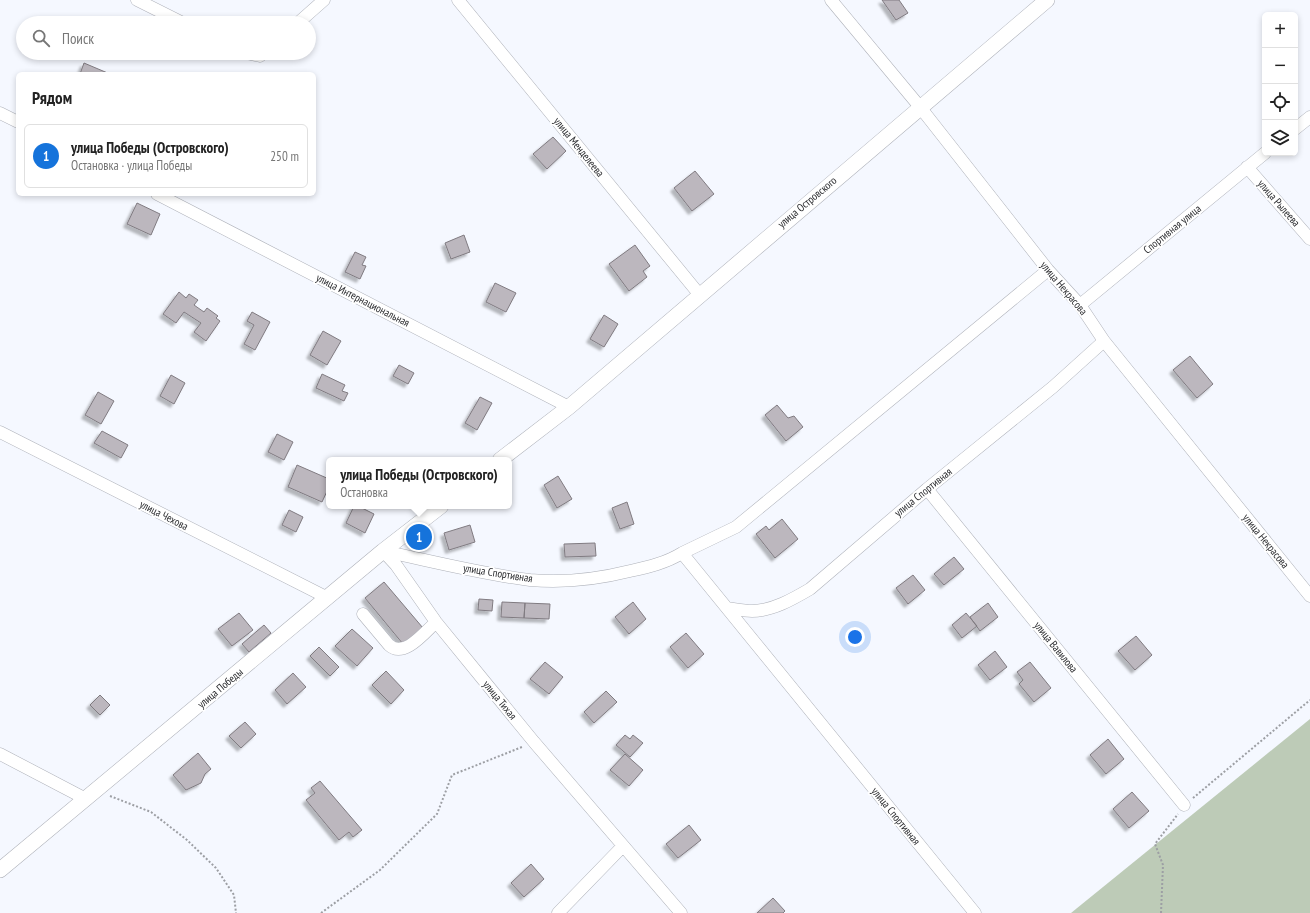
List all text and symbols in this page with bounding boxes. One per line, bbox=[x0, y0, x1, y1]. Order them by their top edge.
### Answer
map controls bbox=[1262, 12, 1298, 156]
button: + bbox=[1262, 12, 1298, 48]
search box bbox=[16, 16, 316, 60]
icon: search bbox=[30, 27, 52, 49]
text: Поиск bbox=[62, 29, 94, 48]
button: − bbox=[1262, 48, 1298, 84]
button: locate bbox=[1262, 84, 1298, 120]
text: Рядом bbox=[32, 87, 72, 109]
street label: улица Менделеева bbox=[551, 114, 607, 180]
button: layers bbox=[1262, 120, 1298, 156]
text: улица Победы (Островского) bbox=[71, 138, 229, 157]
text: 1 bbox=[43, 148, 49, 165]
text: 250 m bbox=[270, 148, 299, 165]
text: Остановка · улица Победы bbox=[71, 157, 192, 174]
street label: улица Островского bbox=[775, 173, 840, 231]
street label: улица Рылеева bbox=[1255, 177, 1303, 229]
street label: Спортивная улица bbox=[1140, 201, 1204, 257]
street label: улица Некрасова bbox=[1037, 258, 1091, 318]
street label: улица Интернациональная bbox=[314, 270, 412, 330]
popup bbox=[326, 457, 512, 509]
street label: улица Спортивная bbox=[891, 464, 955, 520]
text: улица Победы (Островского) bbox=[340, 465, 498, 484]
text: Остановка bbox=[340, 484, 388, 501]
street label: улица Чехова bbox=[137, 497, 191, 533]
street label: улица Некрасова bbox=[1240, 511, 1292, 571]
pin: 1 bbox=[406, 522, 432, 552]
street label: улица Спортивная bbox=[462, 561, 534, 585]
street label: улица Вавилова bbox=[1031, 619, 1081, 675]
your location bbox=[845, 627, 865, 647]
street label: улица Победы bbox=[194, 665, 246, 711]
street label: улица Тихая bbox=[480, 678, 520, 722]
street label: улица Спортивная bbox=[868, 784, 924, 848]

